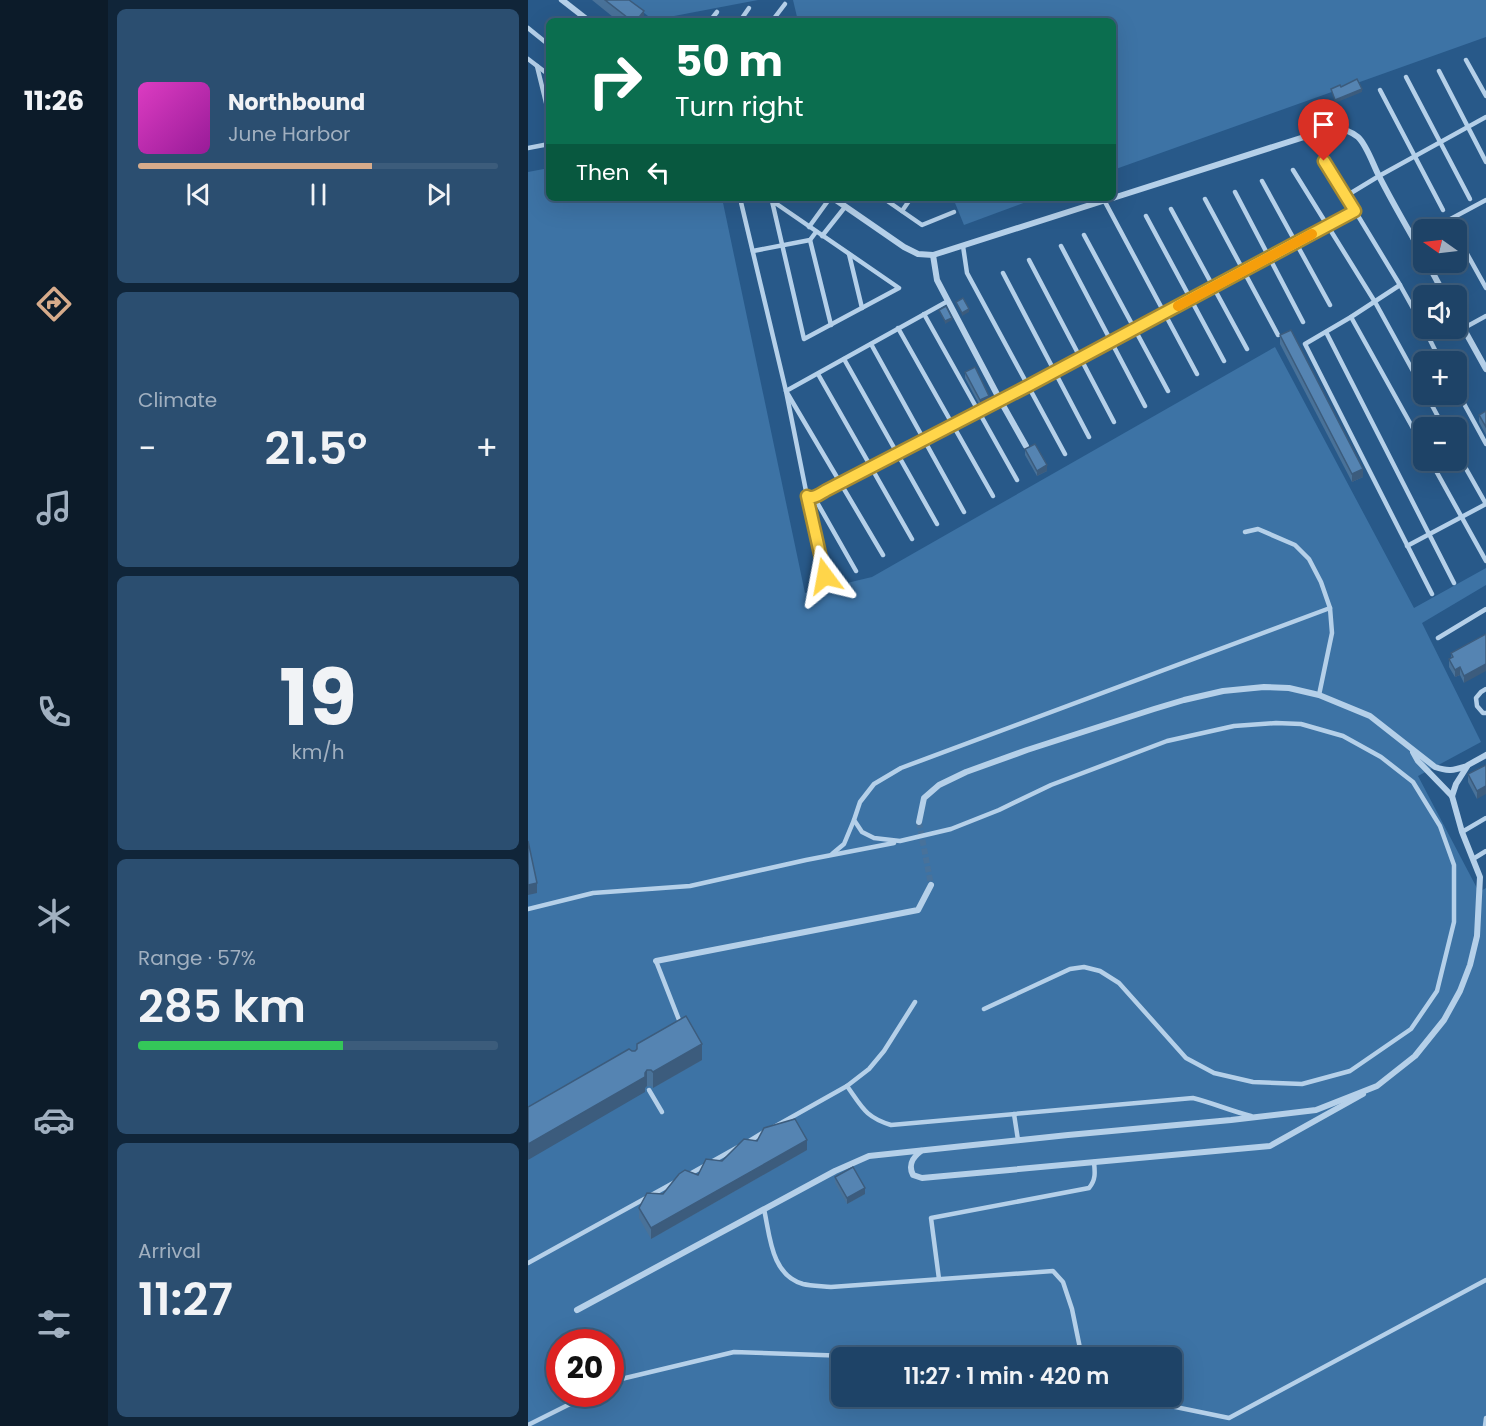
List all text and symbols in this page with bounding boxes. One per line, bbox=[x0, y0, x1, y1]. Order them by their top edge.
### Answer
text: 50 m bbox=[675, 32, 783, 91]
icon: right bbox=[576, 42, 654, 120]
text: 11:26 bbox=[24, 82, 84, 119]
text: Northbound bbox=[228, 87, 365, 118]
text: Turn right bbox=[675, 88, 804, 125]
pin bbox=[1298, 99, 1349, 161]
icon: arrive bbox=[1307, 108, 1340, 141]
text: June Harbor bbox=[228, 120, 351, 148]
icon: left bbox=[642, 156, 675, 189]
text: Then bbox=[576, 157, 630, 188]
icon: previous bbox=[182, 178, 215, 211]
icon: pause bbox=[302, 178, 335, 211]
icon: next bbox=[422, 178, 455, 211]
north arrow bbox=[1413, 219, 1467, 273]
map controls bbox=[1413, 219, 1467, 471]
icon: directions bbox=[33, 283, 75, 325]
button: sound bbox=[1413, 285, 1467, 339]
button: + bbox=[1413, 351, 1467, 405]
text: Climate bbox=[138, 386, 217, 414]
text: 21.5° bbox=[264, 417, 367, 480]
button: − bbox=[1413, 417, 1467, 471]
text: − bbox=[138, 425, 156, 472]
text: + bbox=[475, 425, 498, 472]
icon: music bbox=[33, 487, 75, 529]
position arrow bbox=[793, 544, 857, 608]
text: 19 bbox=[279, 643, 357, 752]
icon: phone bbox=[33, 691, 75, 733]
text: km/h bbox=[291, 738, 345, 766]
icon: climate bbox=[33, 895, 75, 937]
text: Range · 57% bbox=[138, 944, 256, 972]
text: 285 km bbox=[138, 975, 306, 1038]
icon: car bbox=[33, 1099, 75, 1141]
text: Arrival bbox=[138, 1237, 201, 1265]
text: 11:27 bbox=[138, 1268, 233, 1331]
icon: filters bbox=[33, 1303, 75, 1345]
speed limit sign: 20 bbox=[546, 1329, 624, 1407]
text: 11:27 · 1 min · 420 m bbox=[904, 1361, 1109, 1392]

